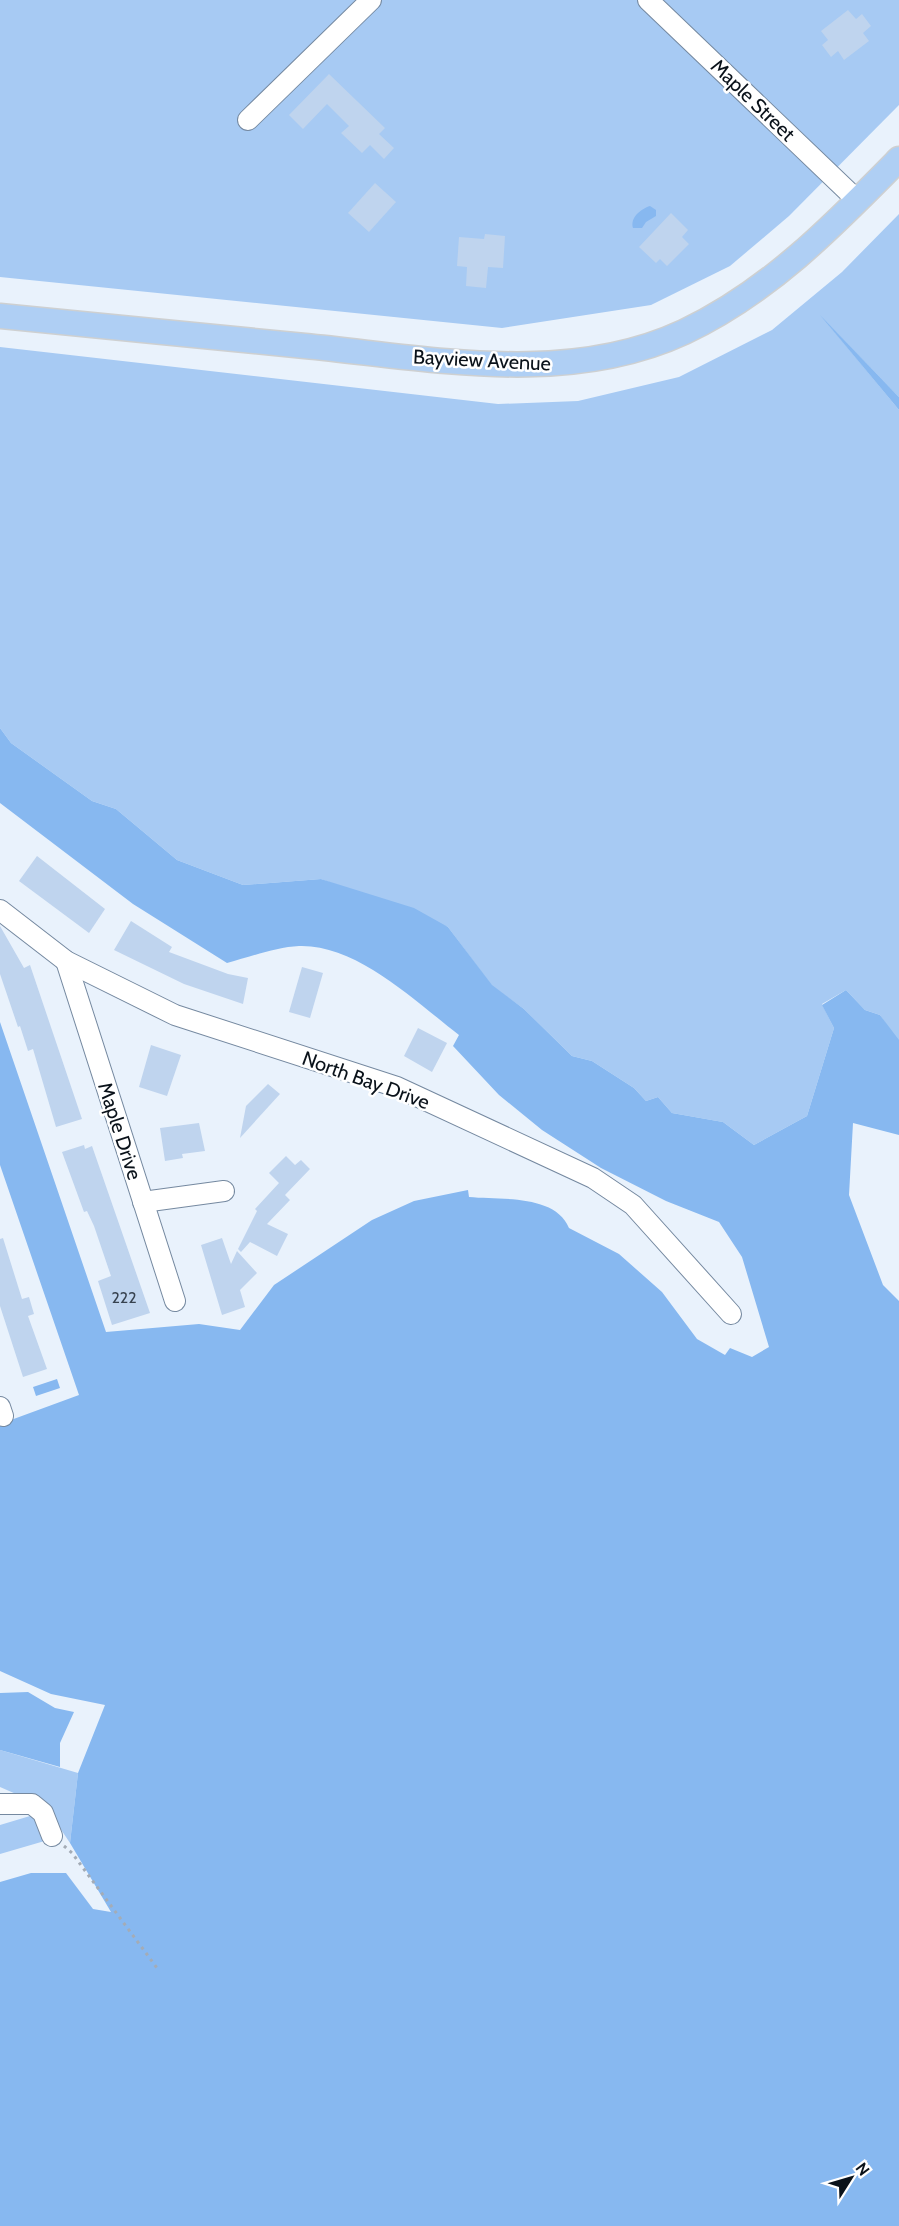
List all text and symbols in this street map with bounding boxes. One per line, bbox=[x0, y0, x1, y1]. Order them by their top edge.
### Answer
street label: Maple Street bbox=[706, 54, 800, 146]
street label: Bayview Avenue bbox=[412, 344, 552, 376]
street label: North Bay Drive bbox=[299, 1046, 433, 1114]
street label: Maple Drive bbox=[93, 1079, 147, 1183]
house number: 222 bbox=[111, 1288, 137, 1307]
north arrow bbox=[821, 2148, 881, 2208]
text: N bbox=[852, 2159, 874, 2180]

